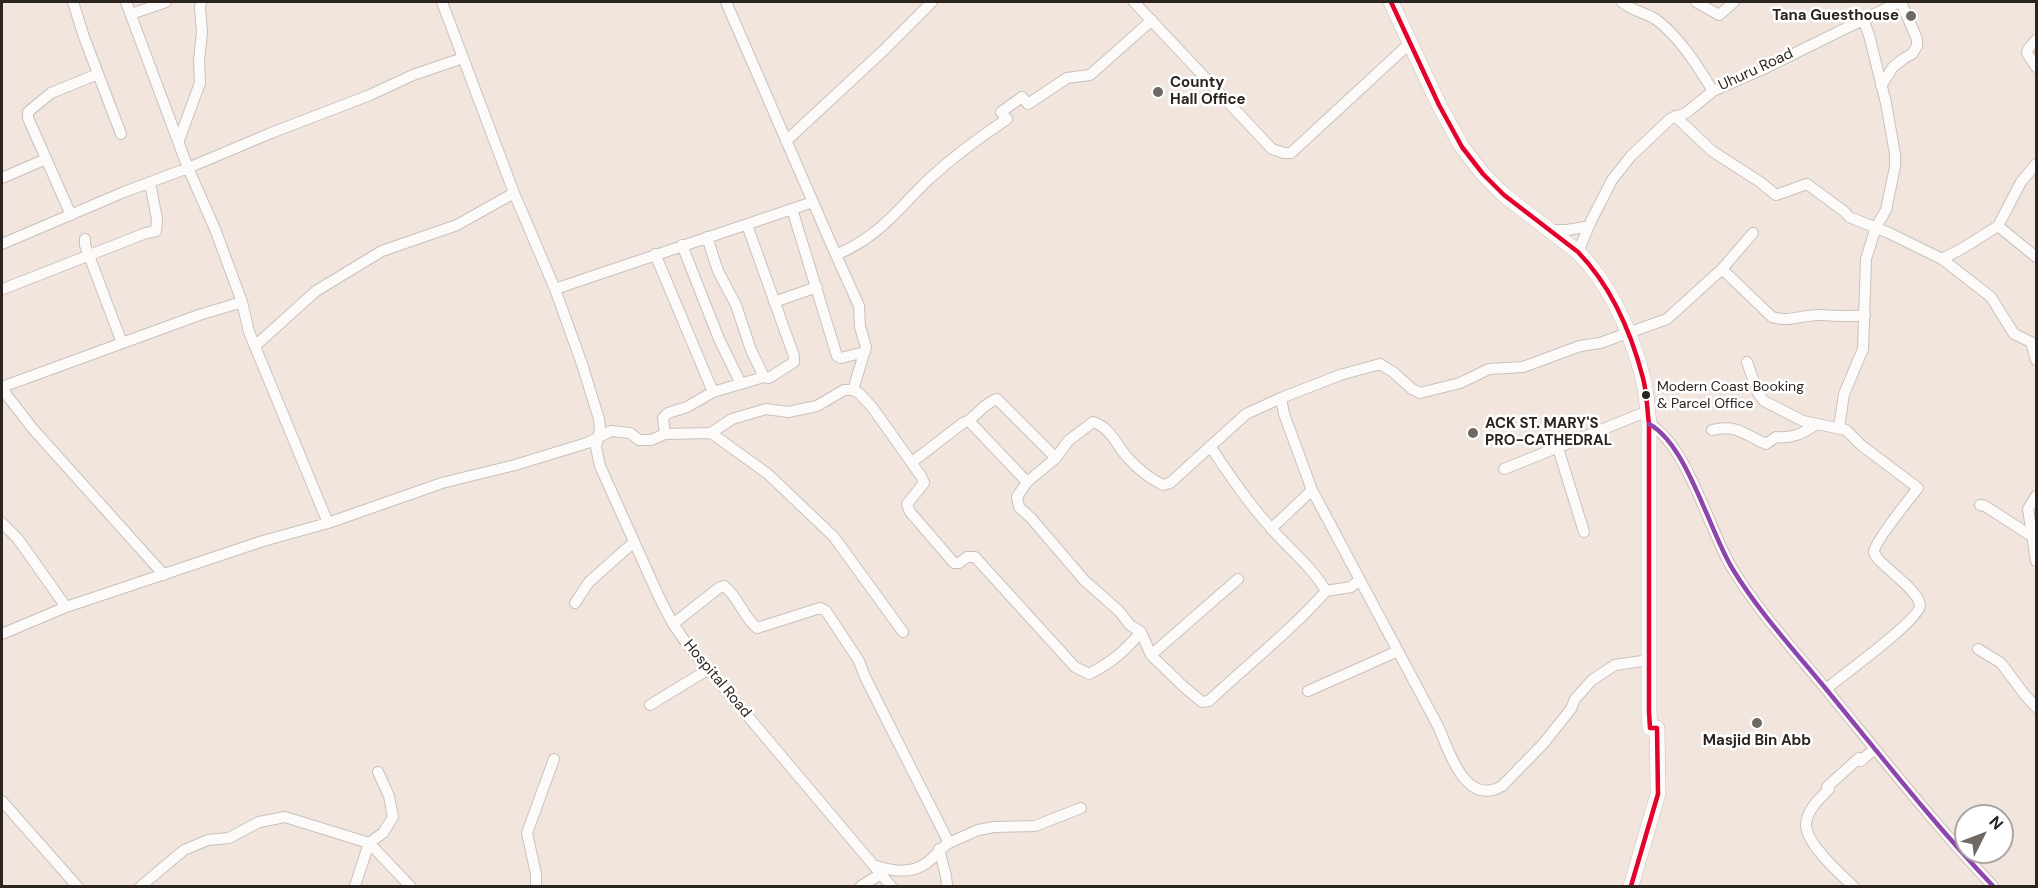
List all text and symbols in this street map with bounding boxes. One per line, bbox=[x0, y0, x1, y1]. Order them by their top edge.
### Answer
place label: Tana Guesthouse bbox=[1772, 7, 1899, 25]
marker: Tana Guesthouse bbox=[1904, 9, 1918, 23]
street label: Uhuru Road bbox=[1716, 45, 1796, 95]
place label: County Hall Office bbox=[1170, 74, 1246, 109]
marker: County Hall Office bbox=[1151, 85, 1165, 99]
place label: Modern Coast Booking & Parcel Office bbox=[1657, 379, 1804, 412]
marker: Modern Coast Booking & Parcel Office bbox=[1640, 389, 1652, 401]
place label: ACK ST. MARY'S PRO-CATHEDRAL bbox=[1485, 415, 1612, 450]
marker: ACK ST. MARY'S PRO-CATHEDRAL bbox=[1466, 426, 1480, 440]
street label: Hospital Road bbox=[679, 636, 755, 722]
marker: Masjid Bin Abb bbox=[1750, 716, 1764, 730]
place label: Masjid Bin Abb bbox=[1703, 732, 1811, 750]
north arrow bbox=[1954, 804, 2014, 864]
text: N bbox=[1985, 812, 2008, 834]

